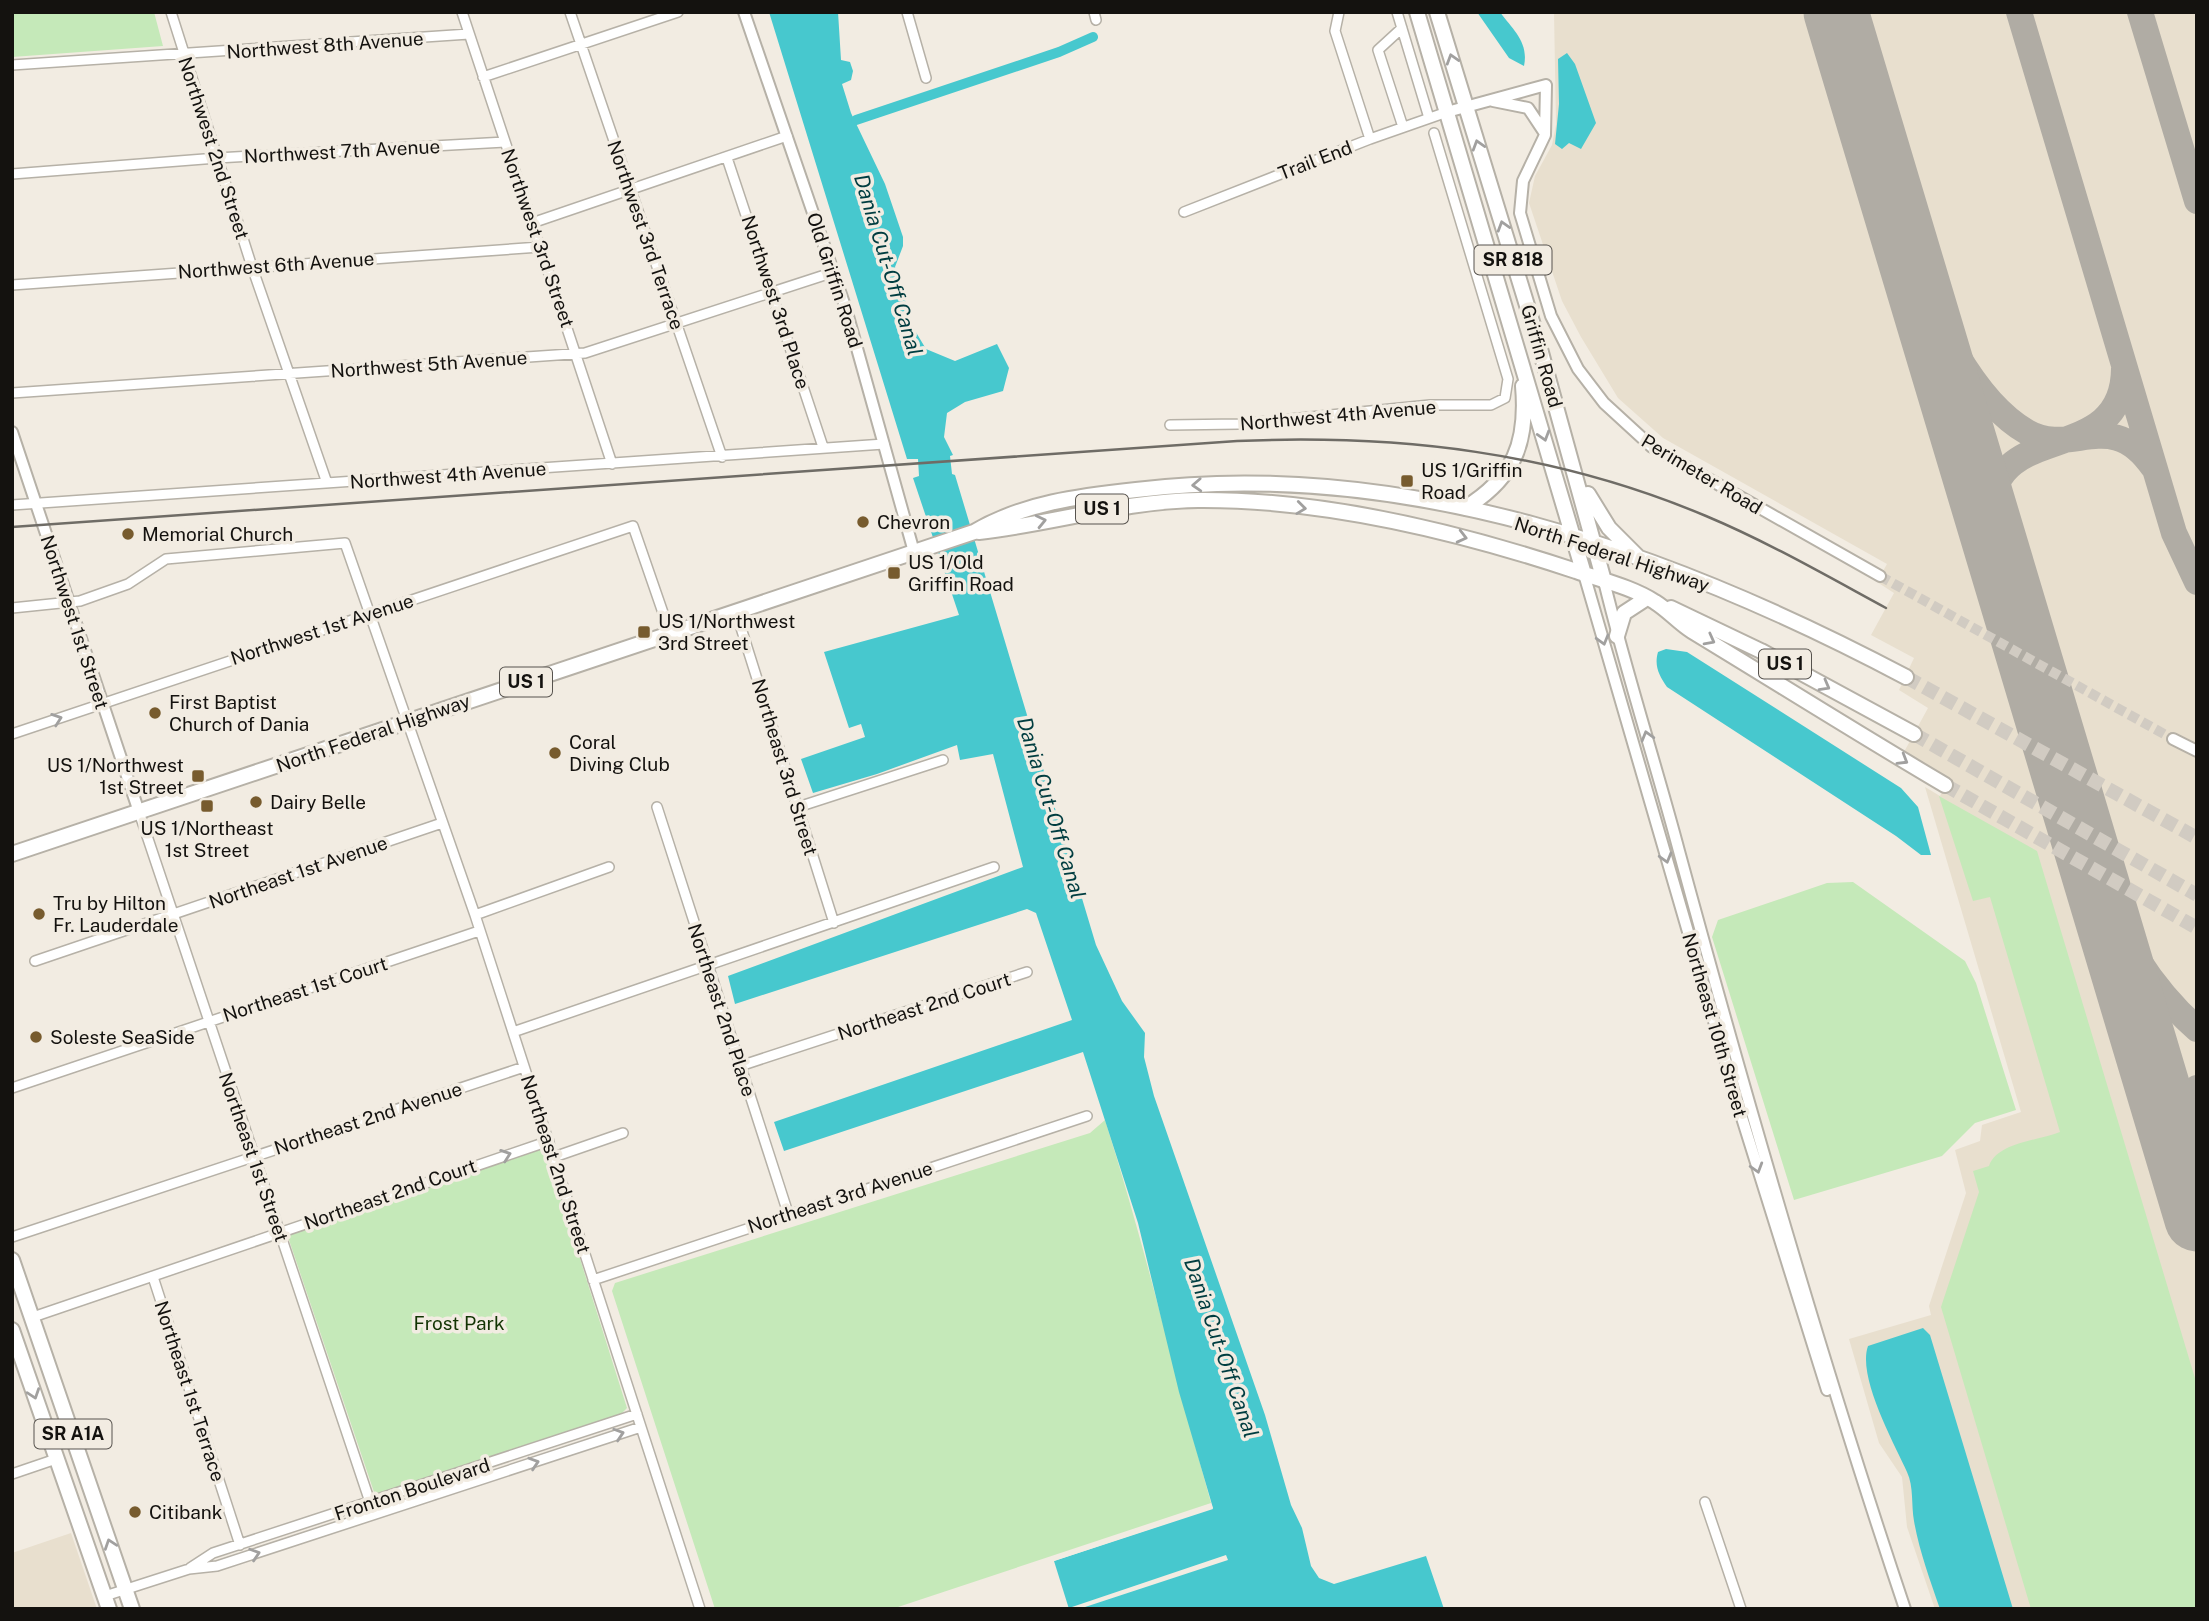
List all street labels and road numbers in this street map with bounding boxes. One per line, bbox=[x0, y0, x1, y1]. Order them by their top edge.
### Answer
street label: Northwest 8th Avenue bbox=[226, 27, 424, 63]
street label: Northwest 2nd Street bbox=[174, 54, 254, 242]
street label: Northwest 7th Avenue bbox=[243, 135, 441, 167]
street label: Trail End bbox=[1275, 136, 1355, 184]
street label: Northwest 3rd Terrace bbox=[603, 137, 689, 333]
street label: Northwest 3rd Street bbox=[497, 146, 579, 330]
street label: Old Griffin Road bbox=[803, 210, 867, 350]
street label: Northwest 3rd Place bbox=[738, 212, 814, 392]
road number: SR 818 bbox=[1474, 246, 1552, 274]
street label: Northwest 6th Avenue bbox=[177, 247, 375, 283]
street label: Griffin Road bbox=[1517, 302, 1567, 410]
street label: Northwest 5th Avenue bbox=[330, 346, 528, 382]
street label: Northwest 4th Avenue bbox=[1239, 395, 1437, 435]
street label: Perimeter Road bbox=[1638, 429, 1766, 519]
street label: Northwest 4th Avenue bbox=[349, 457, 547, 493]
road number: US 1 bbox=[1076, 494, 1128, 524]
street label: North Federal Highway bbox=[1512, 512, 1712, 596]
street label: Northwest 1st Street bbox=[36, 532, 114, 712]
street label: Northwest 1st Avenue bbox=[228, 589, 416, 669]
road number: US 1 bbox=[1759, 650, 1811, 678]
road number: US 1 bbox=[500, 668, 552, 696]
street label: Northeast 3rd Street bbox=[748, 676, 822, 858]
street label: North Federal Highway bbox=[273, 689, 473, 777]
street label: Northeast 1st Avenue bbox=[206, 831, 390, 913]
street label: Northeast 2nd Place bbox=[684, 921, 760, 1099]
street label: Northeast 10th Street bbox=[1678, 930, 1752, 1120]
street label: Northeast 1st Court bbox=[220, 952, 390, 1026]
street label: Northeast 2nd Court bbox=[835, 968, 1013, 1044]
street label: Northeast 1st Street bbox=[215, 1069, 293, 1245]
street label: Northeast 2nd Street bbox=[517, 1072, 595, 1256]
street label: Northeast 2nd Avenue bbox=[271, 1077, 465, 1159]
street label: Northeast 2nd Court bbox=[301, 1154, 479, 1234]
street label: Northeast 3rd Avenue bbox=[745, 1157, 935, 1237]
street label: Northeast 1st Terrace bbox=[150, 1298, 230, 1484]
road number: SR A1A bbox=[34, 1420, 112, 1448]
street label: Fronton Boulevard bbox=[331, 1453, 493, 1525]

